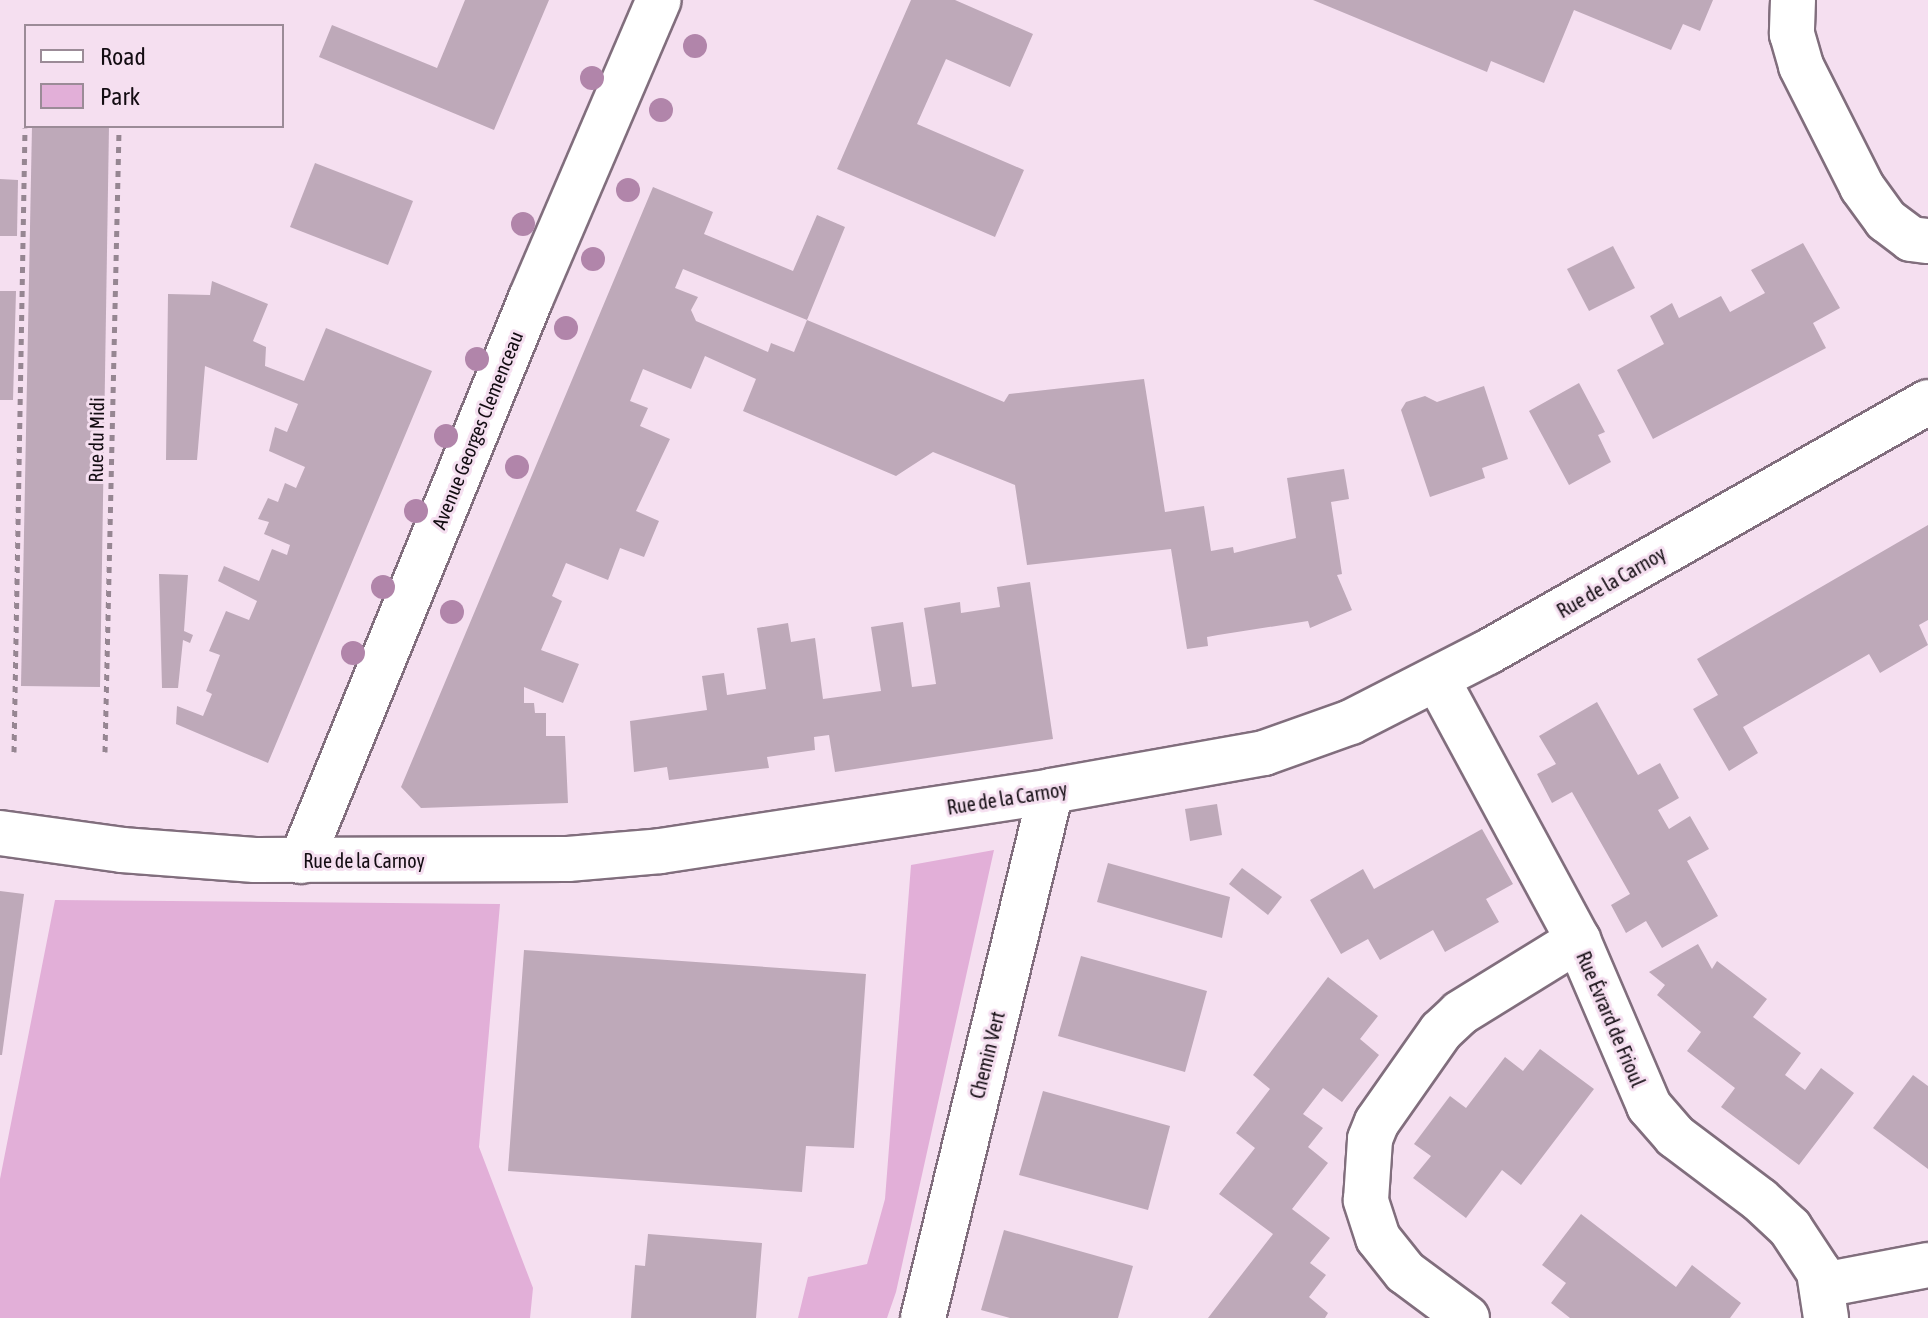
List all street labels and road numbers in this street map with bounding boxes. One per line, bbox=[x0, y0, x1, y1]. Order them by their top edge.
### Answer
street label: Avenue Georges Clemenceau bbox=[426, 328, 528, 532]
street label: Rue du Midi bbox=[83, 397, 109, 483]
street label: Rue de la Carnoy bbox=[1552, 541, 1670, 623]
street label: Rue de la Carnoy bbox=[945, 777, 1069, 819]
street label: Rue de la Carnoy bbox=[303, 848, 425, 872]
street label: Rue Évrard de Frioul bbox=[1572, 948, 1650, 1090]
street label: Chemin Vert bbox=[965, 1009, 1009, 1101]

